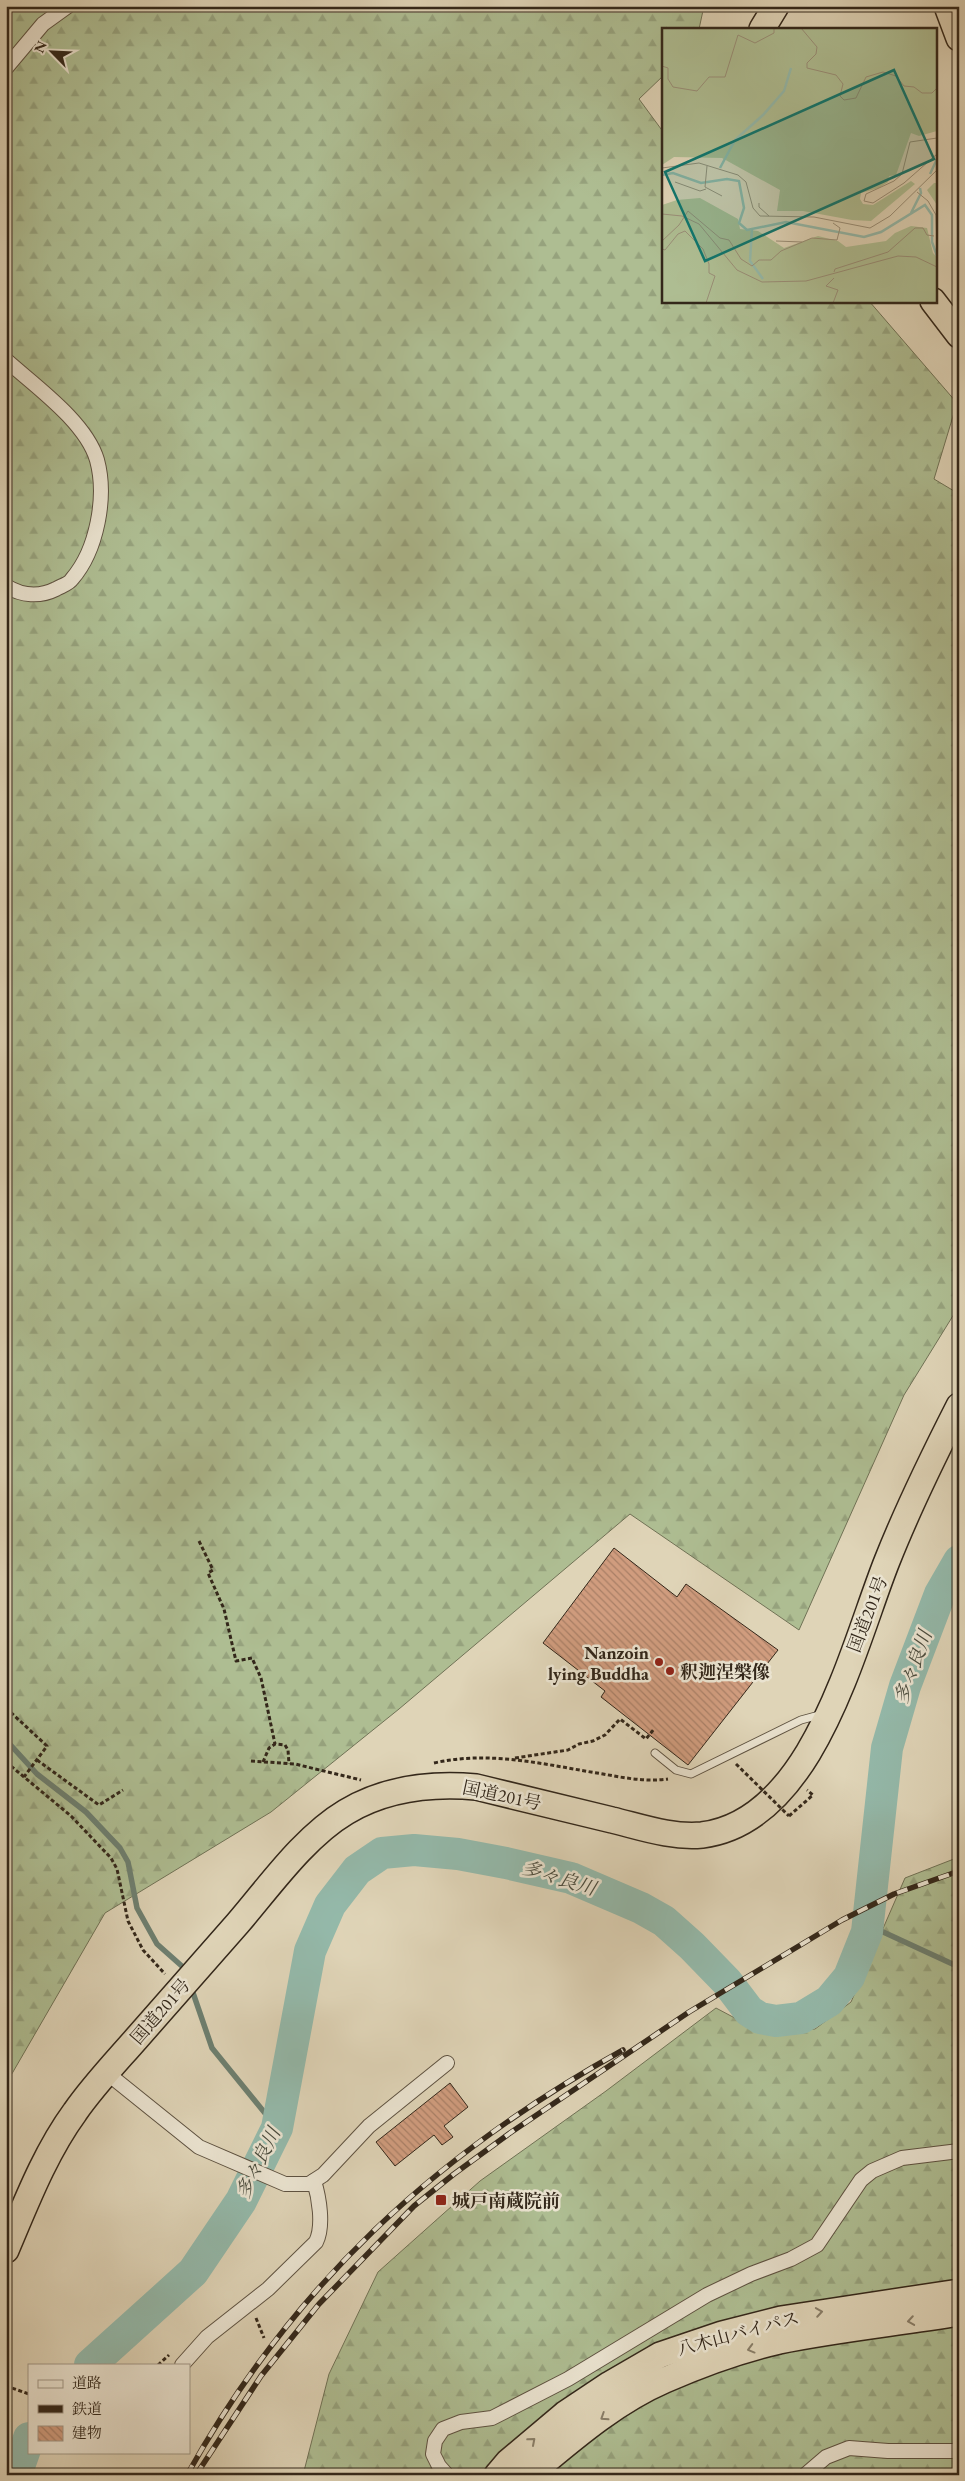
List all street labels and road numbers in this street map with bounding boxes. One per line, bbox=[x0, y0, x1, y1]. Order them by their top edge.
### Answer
street label: 国道201号 bbox=[842, 1573, 892, 1655]
street label: 国道201号 bbox=[461, 1775, 543, 1815]
street label: 国道201号 bbox=[125, 1973, 195, 2049]
street label: 八木山バイパス bbox=[674, 2306, 802, 2360]

